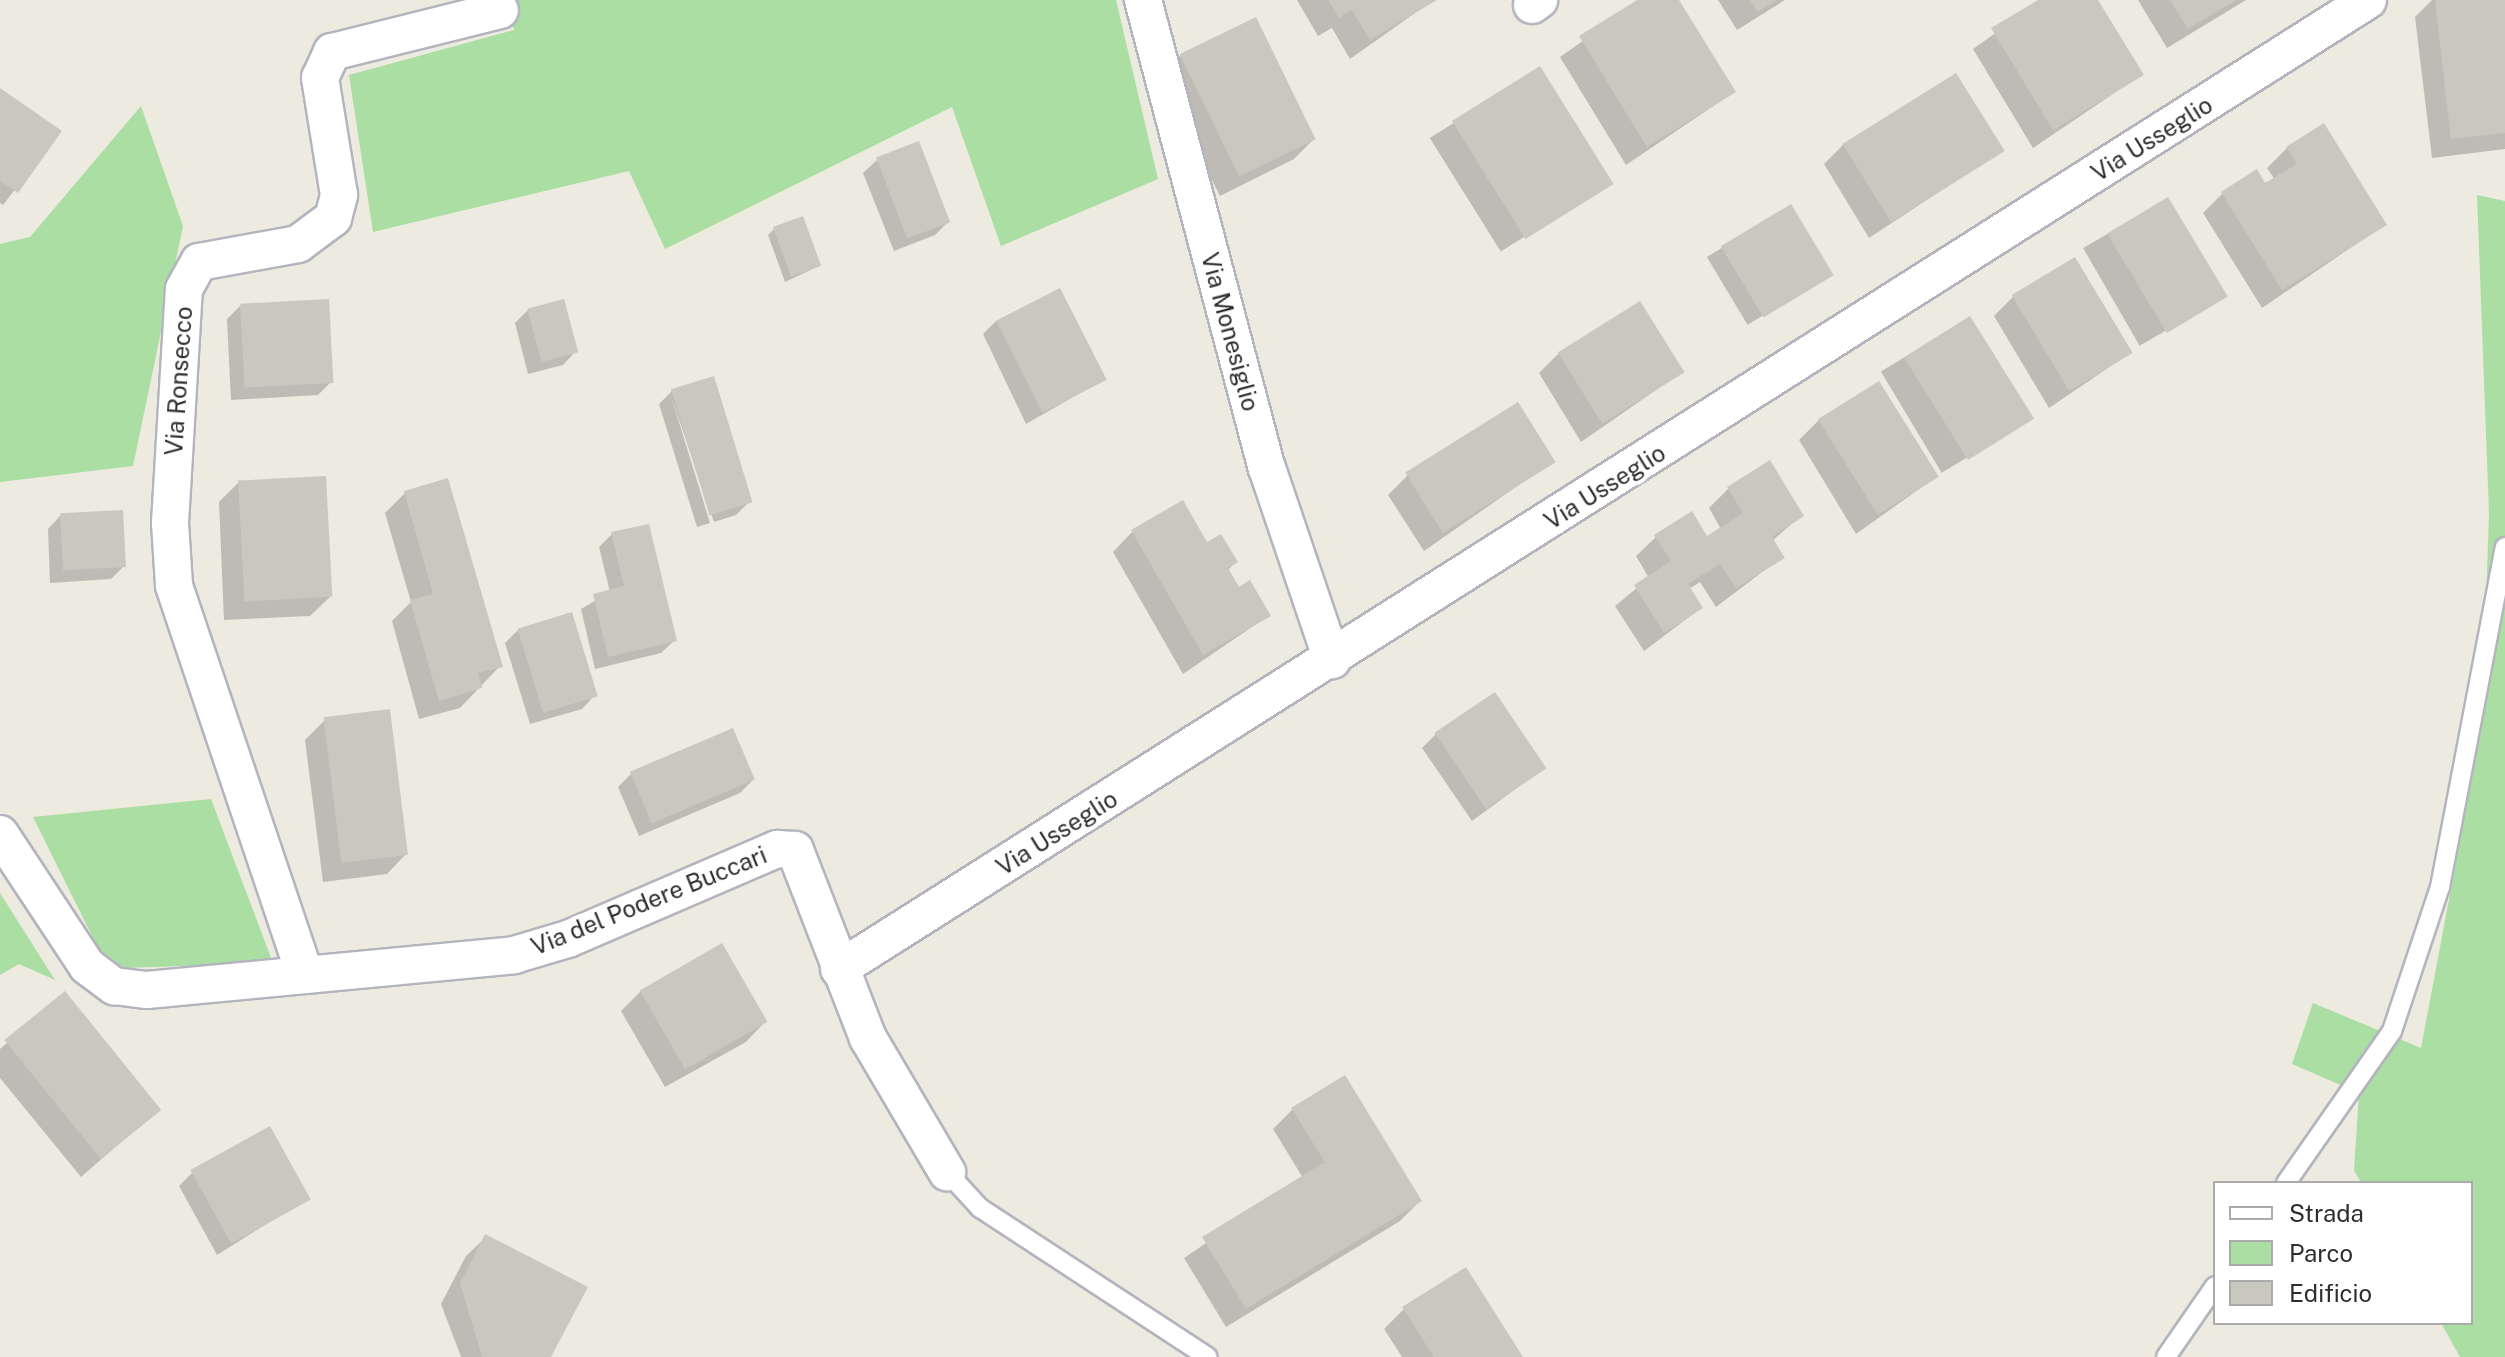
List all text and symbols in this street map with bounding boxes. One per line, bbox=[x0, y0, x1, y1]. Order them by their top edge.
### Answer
street label: Via Usseglio bbox=[2086, 90, 2218, 188]
street label: Via Monesiglio bbox=[1195, 250, 1265, 414]
street label: Via Ronsecco bbox=[159, 305, 199, 457]
street label: Via Usseglio bbox=[1539, 438, 1671, 536]
street label: Via Usseglio bbox=[991, 784, 1123, 882]
street label: Via del Podere Buccari bbox=[527, 840, 771, 962]
legend bbox=[2213, 1181, 2473, 1325]
text: Strada bbox=[2289, 1199, 2364, 1227]
text: Parco bbox=[2289, 1239, 2353, 1267]
text: Edificio bbox=[2289, 1279, 2372, 1307]

